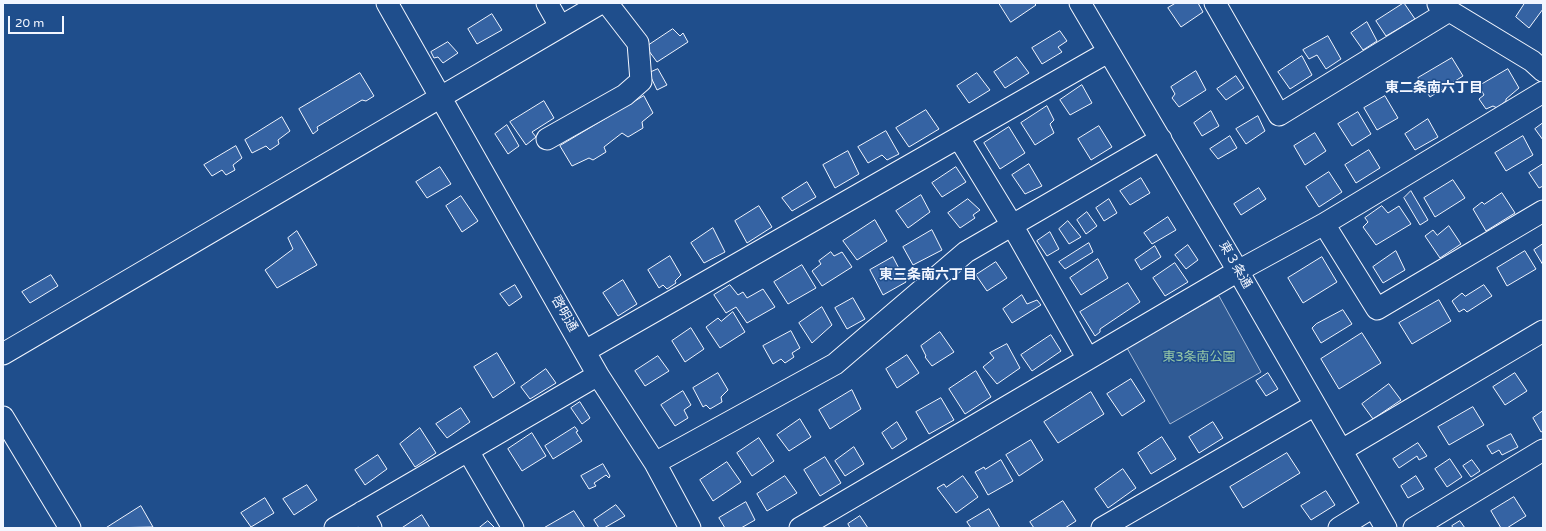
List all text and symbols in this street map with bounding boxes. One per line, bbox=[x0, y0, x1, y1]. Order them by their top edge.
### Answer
scale bar bbox=[10, 8, 66, 34]
text: 20 m bbox=[15, 16, 44, 30]
district label: 東二条南六丁目 bbox=[1385, 80, 1483, 96]
street label: 東３条通 bbox=[1215, 239, 1255, 291]
district label: 東三条南六丁目 bbox=[879, 267, 977, 283]
street label: 啓明通 bbox=[547, 293, 581, 335]
park label: 東3条南公園 bbox=[1162, 350, 1236, 366]

